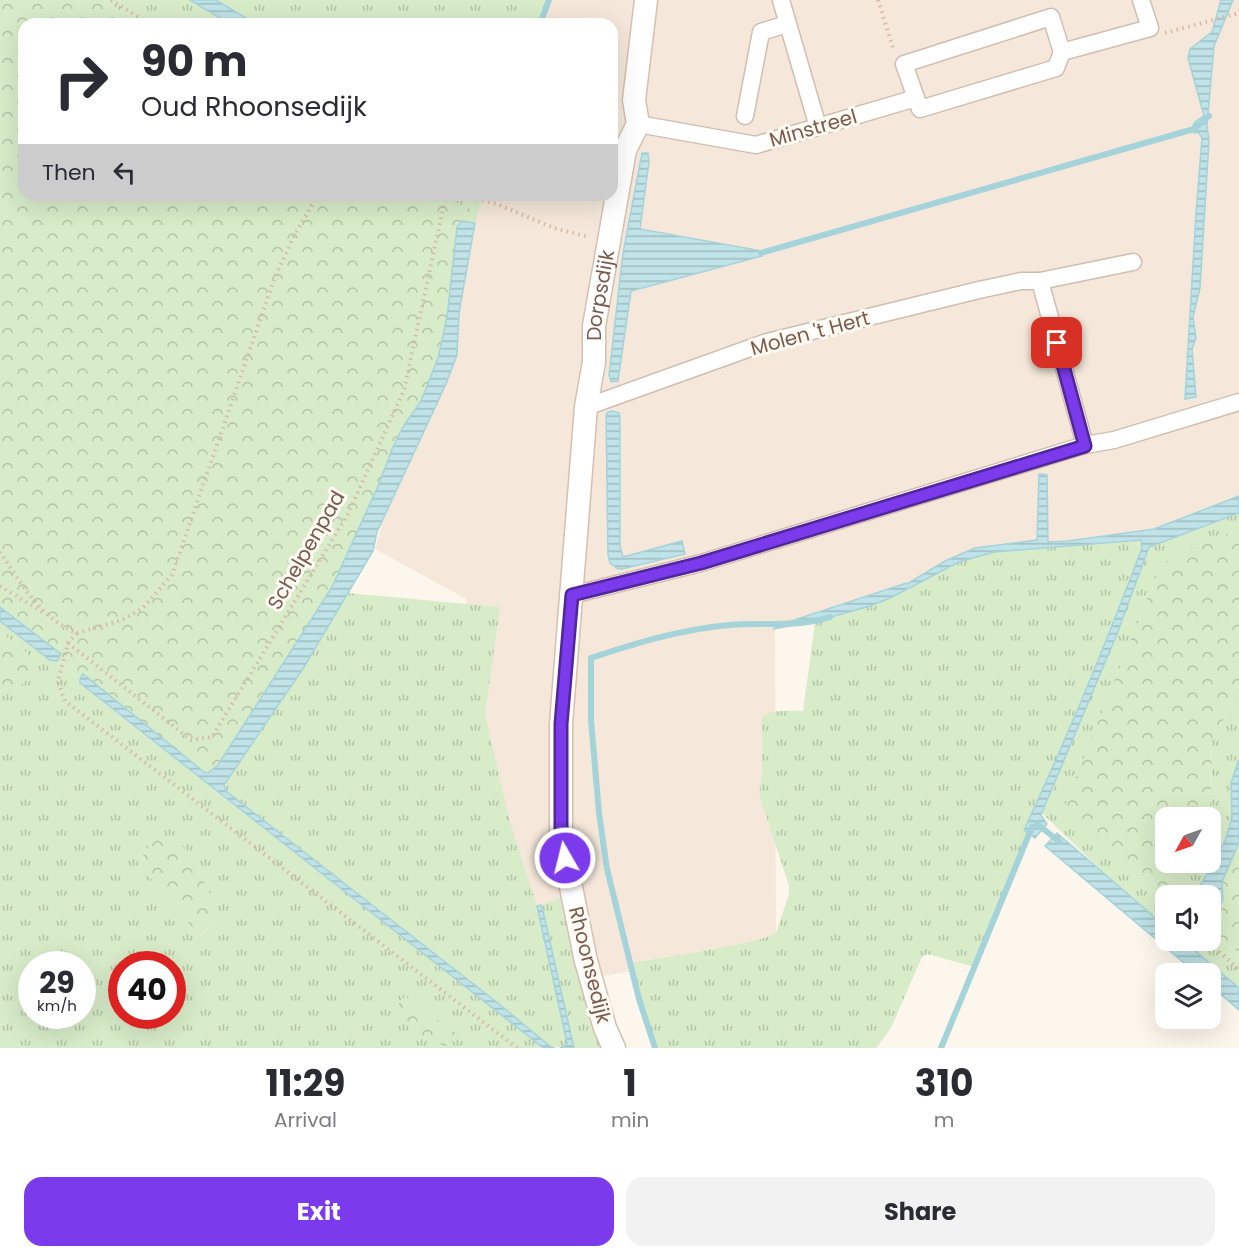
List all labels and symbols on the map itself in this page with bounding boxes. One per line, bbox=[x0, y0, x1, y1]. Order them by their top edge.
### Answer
street label: Minstreel bbox=[766, 102, 860, 154]
street label: Dorpsdijk bbox=[580, 247, 621, 341]
street label: Molen 't Hert bbox=[747, 304, 873, 362]
pin bbox=[1031, 317, 1082, 368]
street label: Schelpenpad bbox=[261, 485, 351, 615]
north arrow bbox=[1155, 807, 1221, 873]
position arrow bbox=[533, 826, 597, 890]
street label: Rhoonsedijk bbox=[562, 903, 618, 1027]
speed limit sign: 40 bbox=[108, 951, 186, 1029]

